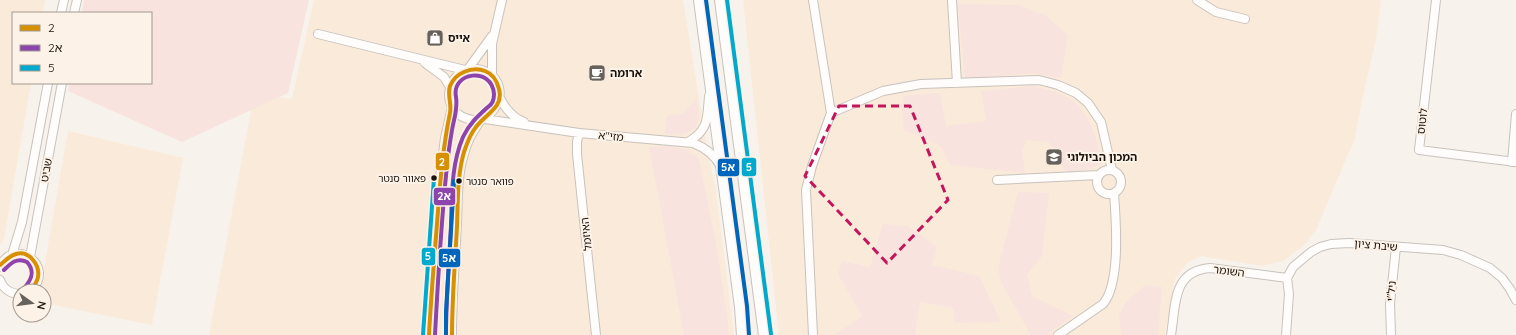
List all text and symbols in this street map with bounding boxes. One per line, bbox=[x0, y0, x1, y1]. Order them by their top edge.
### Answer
legend bbox=[12, 12, 152, 84]
text: 2 bbox=[48, 20, 55, 35]
shop icon: אייס bbox=[425, 28, 445, 48]
place label: אייס bbox=[448, 31, 470, 45]
text: 2א bbox=[48, 40, 63, 55]
text: 5 bbox=[48, 60, 55, 75]
cafe icon: ארומה bbox=[587, 63, 607, 83]
place label: ארומה bbox=[610, 66, 643, 80]
street label: לוטוס bbox=[1414, 107, 1430, 135]
street label: מזי"א bbox=[598, 128, 624, 144]
school or university icon: המכון הביולוגי bbox=[1044, 147, 1064, 167]
place label: המכון הביולוגי bbox=[1067, 150, 1137, 164]
line badge: 2 bbox=[435, 152, 450, 171]
text: 2 bbox=[439, 155, 445, 169]
street label: שביט bbox=[37, 157, 55, 183]
line badge: 5 bbox=[741, 157, 757, 177]
line badge: 5א bbox=[717, 158, 740, 177]
text: 5א bbox=[721, 160, 735, 174]
text: 5 bbox=[746, 160, 752, 174]
place label: פאוור סנטר bbox=[378, 172, 426, 185]
marker: פאוור סנטר bbox=[429, 173, 439, 183]
place label: פוואר סנטר bbox=[466, 175, 514, 188]
marker: פוואר סנטר bbox=[454, 176, 464, 186]
line badge: 2א bbox=[433, 187, 456, 206]
text: 2א bbox=[437, 189, 451, 203]
street label: האיזמל bbox=[577, 217, 595, 251]
street label: שיבת ציון bbox=[1354, 236, 1398, 254]
line badge: 5 bbox=[421, 247, 436, 266]
line badge: 5א bbox=[438, 248, 461, 268]
text: 5 bbox=[425, 249, 431, 263]
text: 5א bbox=[442, 251, 456, 265]
street label: השומר bbox=[1213, 262, 1245, 280]
street label: ניל"י bbox=[1383, 280, 1399, 302]
north arrow bbox=[12, 283, 52, 323]
text: N bbox=[34, 300, 49, 311]

